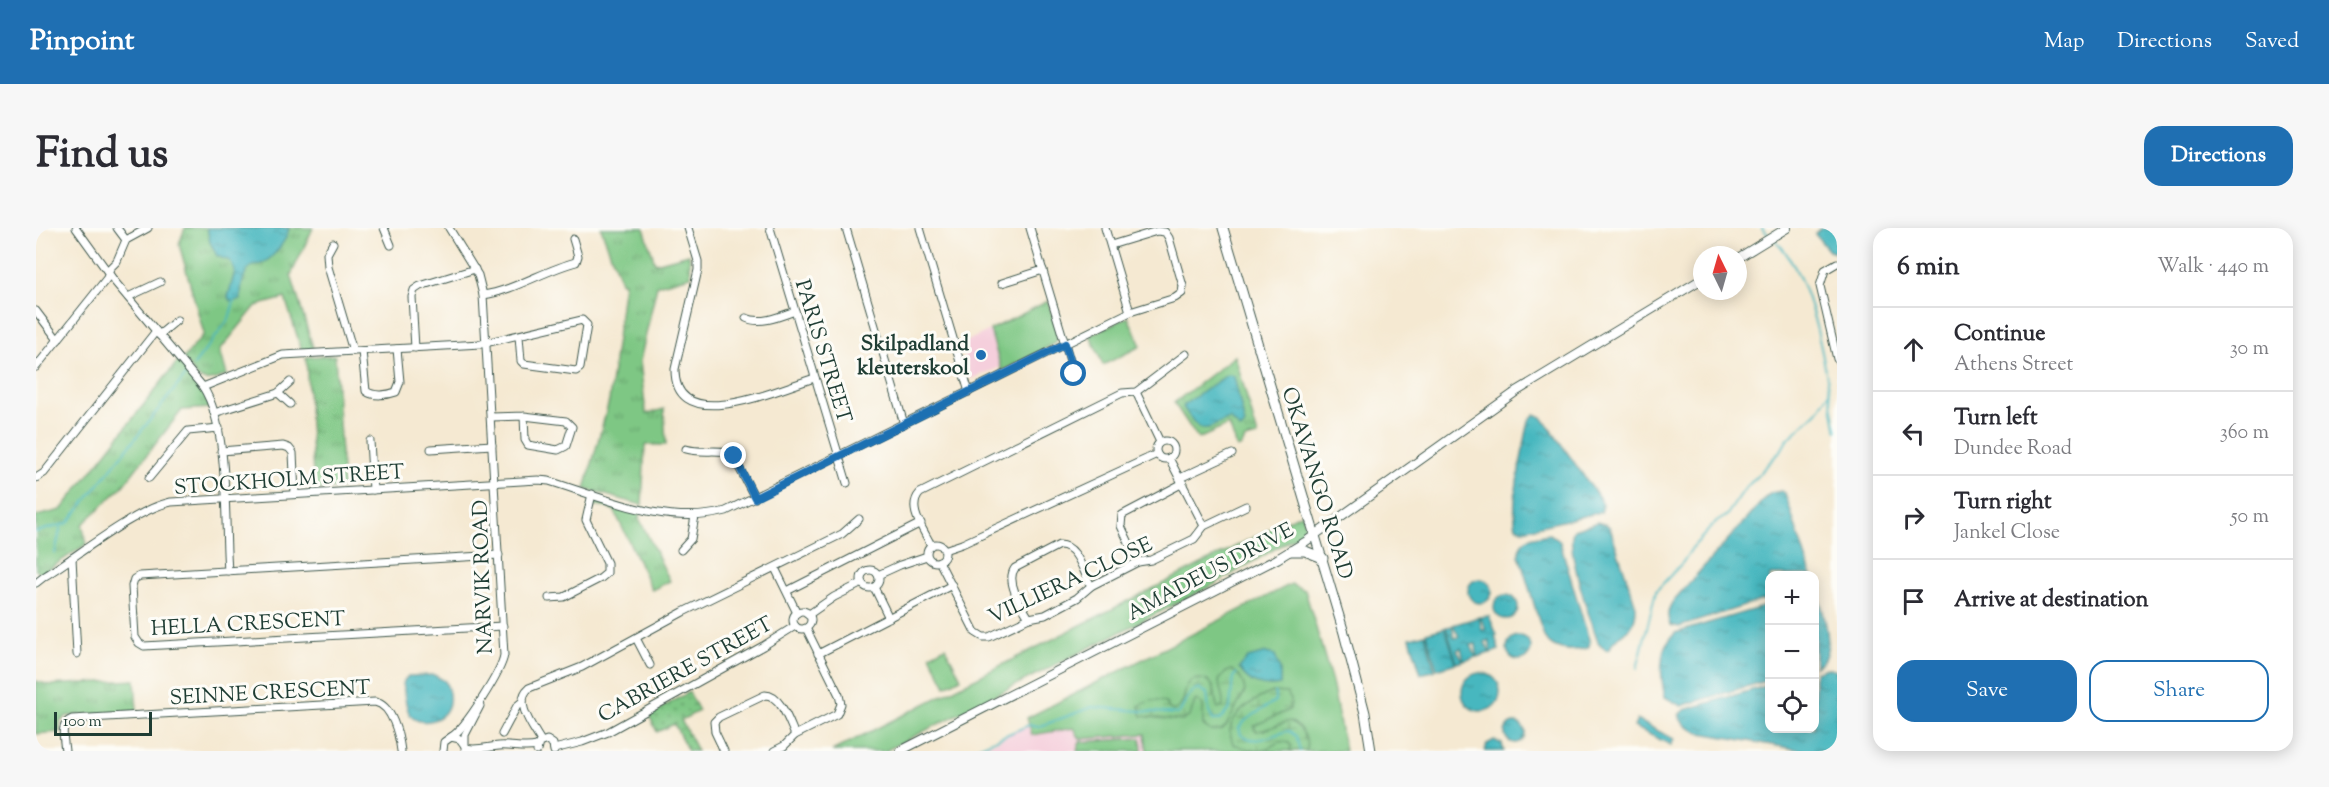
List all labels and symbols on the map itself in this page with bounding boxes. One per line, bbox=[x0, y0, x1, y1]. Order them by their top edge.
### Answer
north arrow bbox=[1693, 246, 1747, 300]
street label: PARIS STREET bbox=[786, 276, 858, 427]
place label: Skilpadland kleuterskool bbox=[856, 330, 969, 384]
marker: Skilpadland kleuterskool bbox=[974, 348, 988, 362]
route start bbox=[1060, 360, 1086, 386]
street label: OKAVANGO ROAD bbox=[1273, 384, 1360, 583]
route end bbox=[720, 442, 746, 468]
street label: STOCKHOLM STREET bbox=[173, 458, 406, 504]
street label: NARVIK ROAD bbox=[466, 499, 502, 655]
street label: AMADEUS DRIVE bbox=[1122, 516, 1300, 629]
street label: VILLIERA CLOSE bbox=[984, 530, 1158, 633]
street label: HELLA CRESCENT bbox=[150, 605, 346, 645]
street label: CABRIERE STREET bbox=[593, 610, 779, 731]
street label: SEINNE CRESCENT bbox=[169, 674, 372, 714]
scale bar bbox=[54, 709, 152, 736]

